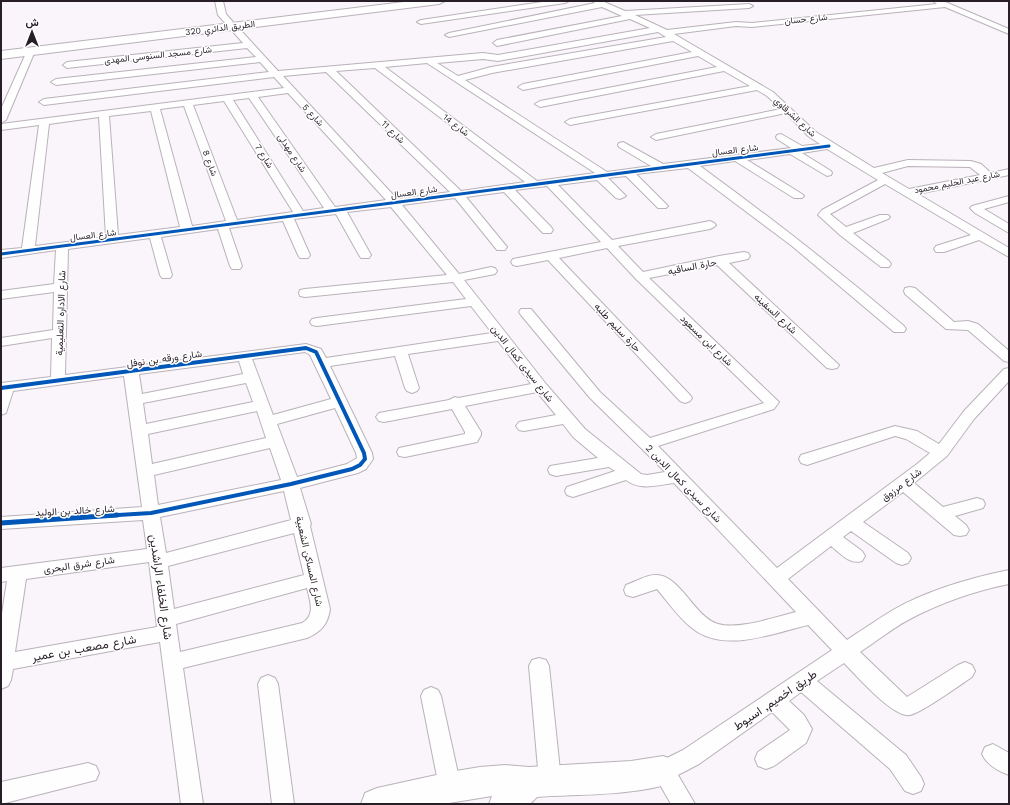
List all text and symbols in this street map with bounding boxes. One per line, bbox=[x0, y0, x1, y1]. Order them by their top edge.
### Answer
north arrow bbox=[12, 12, 52, 52]
street label: شارع حسان bbox=[784, 12, 828, 27]
text: ش bbox=[25, 16, 39, 29]
street label: الطريق الدائري 320 bbox=[184, 19, 256, 39]
street label: شارع مسجد السنوسى المهدى bbox=[104, 44, 213, 67]
street label: شارع الشرقاوي bbox=[771, 95, 818, 140]
street label: شارع 5 bbox=[300, 102, 326, 129]
street label: شارع 14 bbox=[440, 112, 471, 139]
street label: شارع 11 bbox=[379, 119, 407, 146]
street label: شارع مهدلى bbox=[275, 132, 308, 174]
street label: شارع 7 bbox=[252, 142, 275, 170]
street label: شارع العسال bbox=[711, 142, 759, 159]
street label: شارع 8 bbox=[200, 149, 219, 178]
street label: شارع عبد الحليم محمود bbox=[913, 169, 1001, 196]
street label: شارع العسال bbox=[390, 184, 438, 201]
street label: شارع العسال bbox=[69, 227, 117, 244]
street label: حارة الساقيه bbox=[667, 256, 718, 278]
street label: شارع الاداره التعليمية bbox=[54, 270, 68, 356]
street label: شارع السفينه bbox=[751, 291, 799, 337]
street label: حارة سليم طلبه bbox=[591, 301, 643, 355]
street label: شارع ابن مسعود bbox=[678, 313, 735, 369]
street label: شارع سيدى كمال الدين bbox=[488, 323, 556, 405]
street label: شارع ورقه بن نوفل bbox=[126, 348, 203, 370]
street label: شارع سيدى كمال الدين 2 bbox=[643, 442, 724, 525]
street label: شارع مرزوق bbox=[879, 466, 924, 504]
street label: شارع خالد بن الوليد bbox=[35, 503, 115, 519]
street label: شارع المساكن الشعبية bbox=[293, 515, 325, 608]
street label: شارع الخلفاء الراشدين bbox=[145, 534, 175, 641]
street label: شارع شرق البحرى bbox=[43, 554, 116, 576]
street label: شارع مصعب بن عمير bbox=[30, 632, 138, 666]
street label: طريق اخميم, اسيوط bbox=[730, 667, 820, 734]

